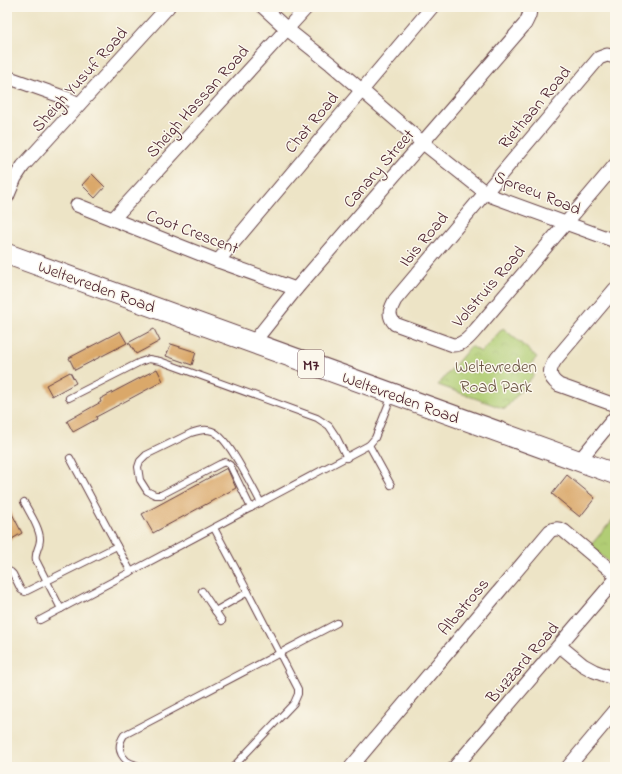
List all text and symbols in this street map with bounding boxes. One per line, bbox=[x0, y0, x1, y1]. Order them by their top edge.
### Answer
street label: Sheigh Yusuf Road bbox=[26, 22, 136, 139]
street label: Sheigh Hassan Road bbox=[141, 40, 257, 165]
street label: Riethaan Road bbox=[493, 61, 578, 155]
street label: Chat Road bbox=[279, 86, 346, 159]
street label: Canary Street bbox=[338, 124, 422, 215]
street label: Spreeu Road bbox=[490, 165, 585, 222]
street label: Coot Crescent bbox=[143, 203, 243, 262]
street label: Ibis Road bbox=[393, 206, 455, 273]
street label: Volstruis Road bbox=[446, 240, 532, 334]
street label: Weltevreden Road bbox=[34, 255, 159, 320]
road number: M7 bbox=[298, 350, 324, 378]
park label: Weltevreden Road Park bbox=[455, 355, 537, 400]
street label: Weltevreden Road bbox=[338, 366, 463, 431]
street label: Albatross bbox=[433, 573, 496, 641]
street label: Buzzard Road bbox=[480, 616, 566, 710]

